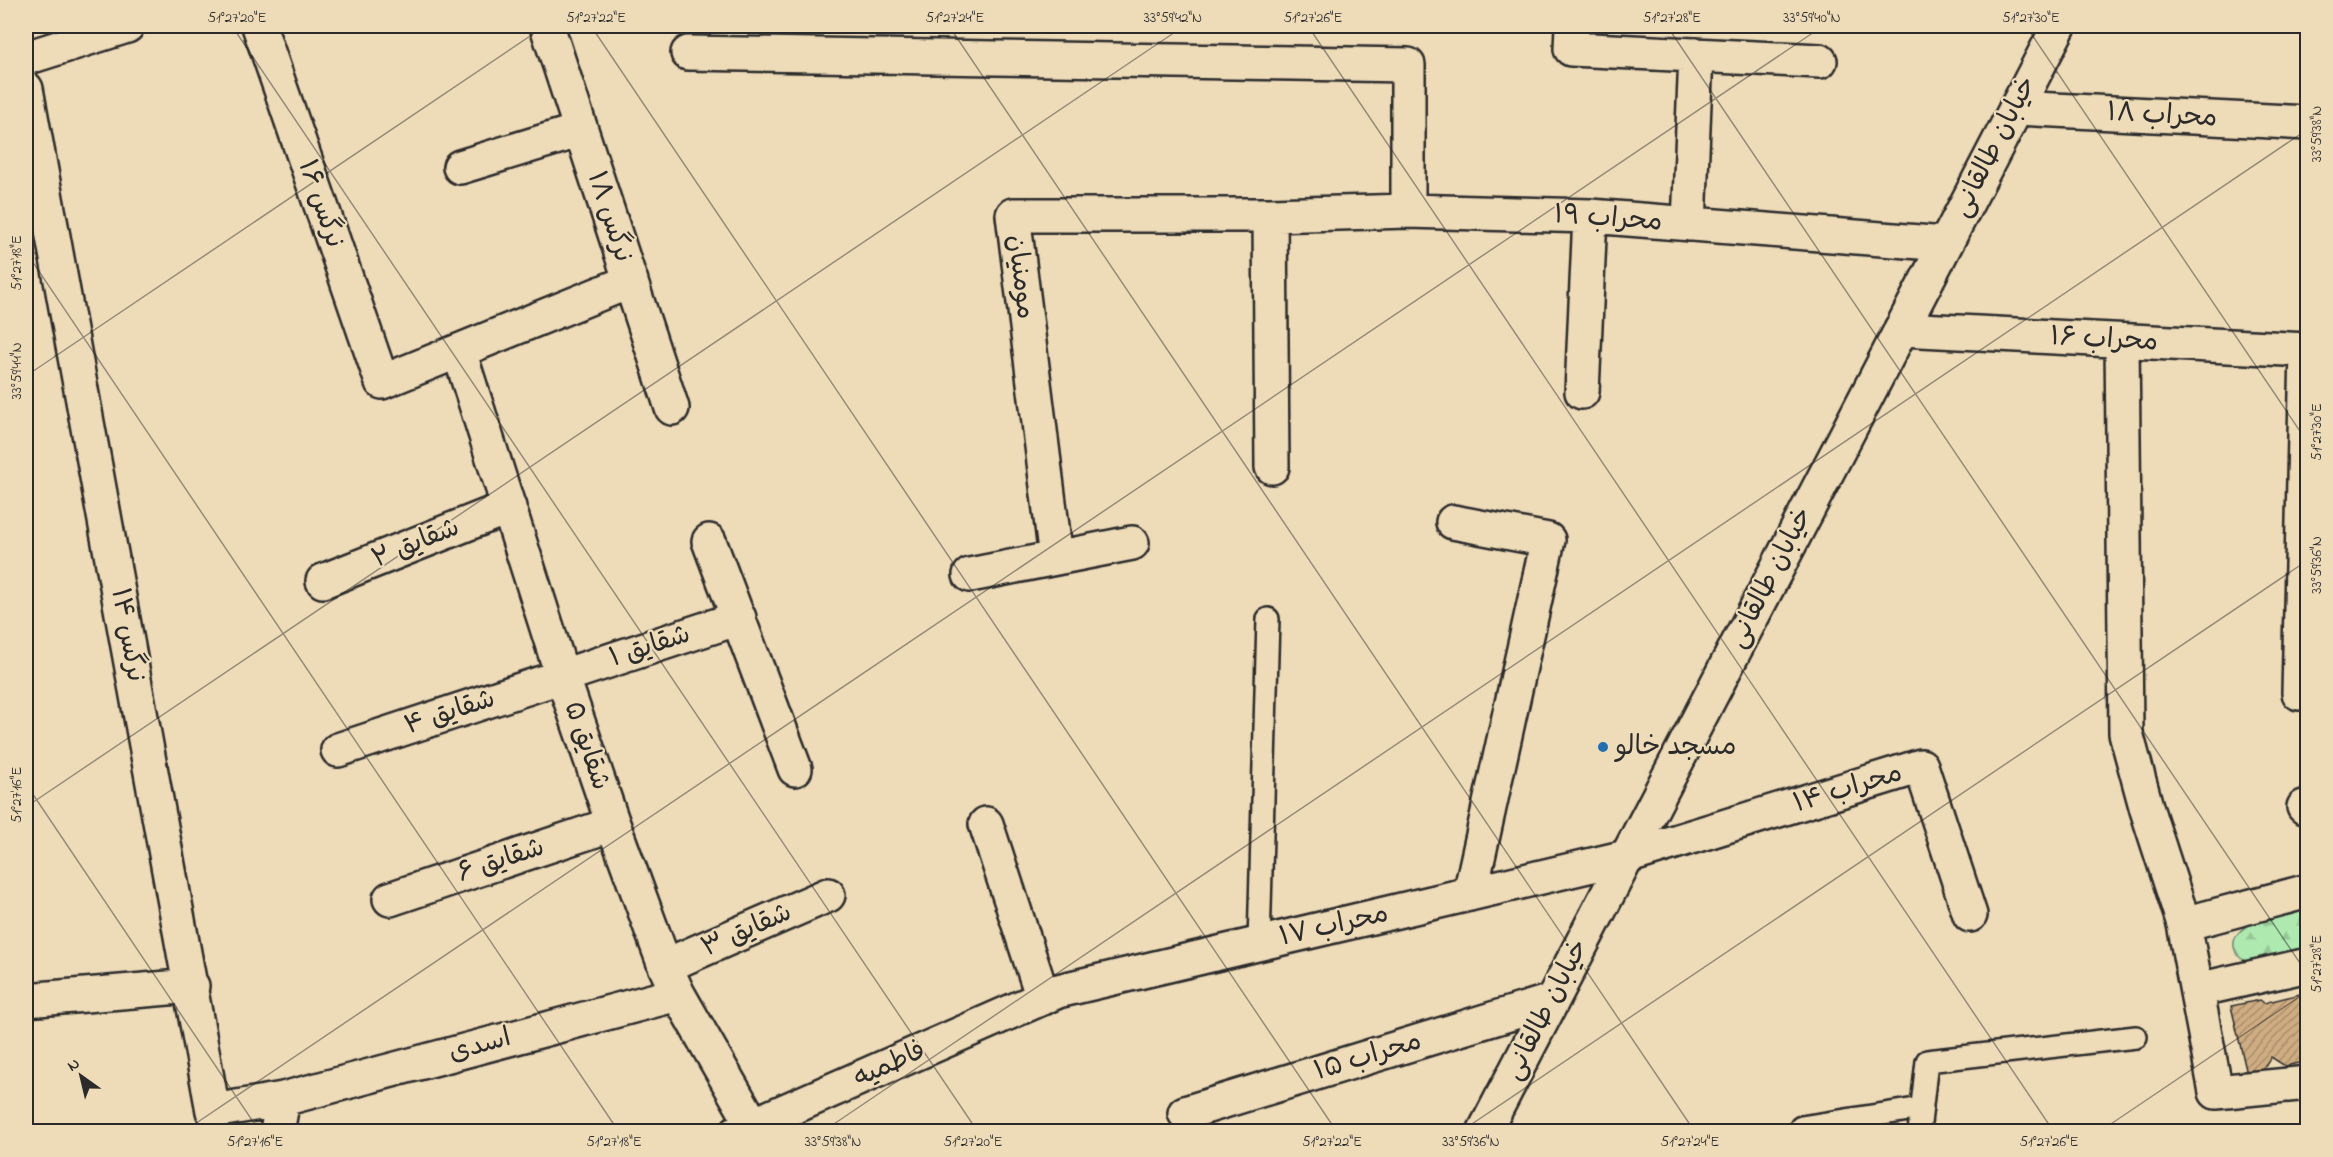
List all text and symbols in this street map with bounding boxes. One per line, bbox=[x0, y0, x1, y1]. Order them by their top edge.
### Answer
text: 51°27'20"E bbox=[207, 7, 267, 29]
text: 51°27'22"E bbox=[566, 7, 626, 29]
text: 51°27'24"E bbox=[926, 7, 984, 29]
text: 33°59'42"N bbox=[1144, 7, 1202, 29]
text: 51°27'26"E bbox=[1283, 7, 1343, 29]
text: 51°27'28"E bbox=[1643, 7, 1701, 29]
text: 33°59'40"N bbox=[1783, 7, 1841, 29]
text: 51°27'30"E bbox=[2002, 7, 2060, 29]
street label: خیابان طالقانی bbox=[1943, 70, 2047, 224]
street label: محراب ۱۸ bbox=[2106, 94, 2218, 138]
text: 33°59'38"N bbox=[2306, 106, 2328, 162]
street label: نرگس ۱۶ bbox=[287, 155, 353, 253]
street label: نرگس ۱۸ bbox=[576, 166, 642, 268]
street label: محراب ۱۹ bbox=[1552, 196, 1664, 242]
street label: مومنیان bbox=[995, 233, 1045, 321]
text: 51°27'18"E bbox=[6, 235, 28, 291]
street label: محراب ۱۶ bbox=[2049, 318, 2159, 362]
text: 33°59'44"N bbox=[6, 342, 28, 400]
text: 51°27'30"E bbox=[2306, 403, 2328, 461]
street label: خیابان طالقانی bbox=[1719, 501, 1823, 655]
street label: شقایق ۲ bbox=[366, 509, 466, 579]
text: 33°59'36"N bbox=[2306, 536, 2328, 594]
street label: نرگس ۱۴ bbox=[100, 585, 154, 685]
street label: شقایق ۱ bbox=[604, 616, 696, 678]
street label: شقایق ۴ bbox=[400, 680, 500, 746]
street label: شقایق ۵ bbox=[553, 696, 619, 796]
place label: مسجد خالو bbox=[1614, 728, 1737, 767]
marker: مسجد خالو bbox=[1596, 740, 1610, 754]
street label: محراب ۱۴ bbox=[1789, 754, 1907, 824]
text: 51°27'16"E bbox=[6, 767, 28, 823]
street label: شقایق ۶ bbox=[452, 829, 550, 893]
street label: شقایق ۳ bbox=[695, 894, 799, 968]
street label: محراب ۱۷ bbox=[1276, 895, 1392, 957]
street label: خیابان طالقانی bbox=[1495, 933, 1599, 1087]
text: 51°27'28"E bbox=[2306, 935, 2328, 993]
street label: اسدی bbox=[445, 1019, 515, 1073]
street label: محراب ۱۵ bbox=[1309, 1022, 1427, 1092]
street label: فاطمیه bbox=[848, 1032, 932, 1098]
north arrow bbox=[51, 1046, 111, 1106]
text: N bbox=[63, 1052, 85, 1078]
text: 51°27'16"E bbox=[227, 1131, 283, 1153]
text: 51°27'18"E bbox=[586, 1131, 642, 1153]
text: 33°59'38"N bbox=[805, 1131, 861, 1153]
text: 51°27'20"E bbox=[943, 1131, 1003, 1153]
text: 51°27'22"E bbox=[1302, 1131, 1362, 1153]
text: 33°59'36"N bbox=[1442, 1131, 1500, 1153]
text: 51°27'24"E bbox=[1661, 1131, 1719, 1153]
text: 51°27'26"E bbox=[2019, 1131, 2079, 1153]

